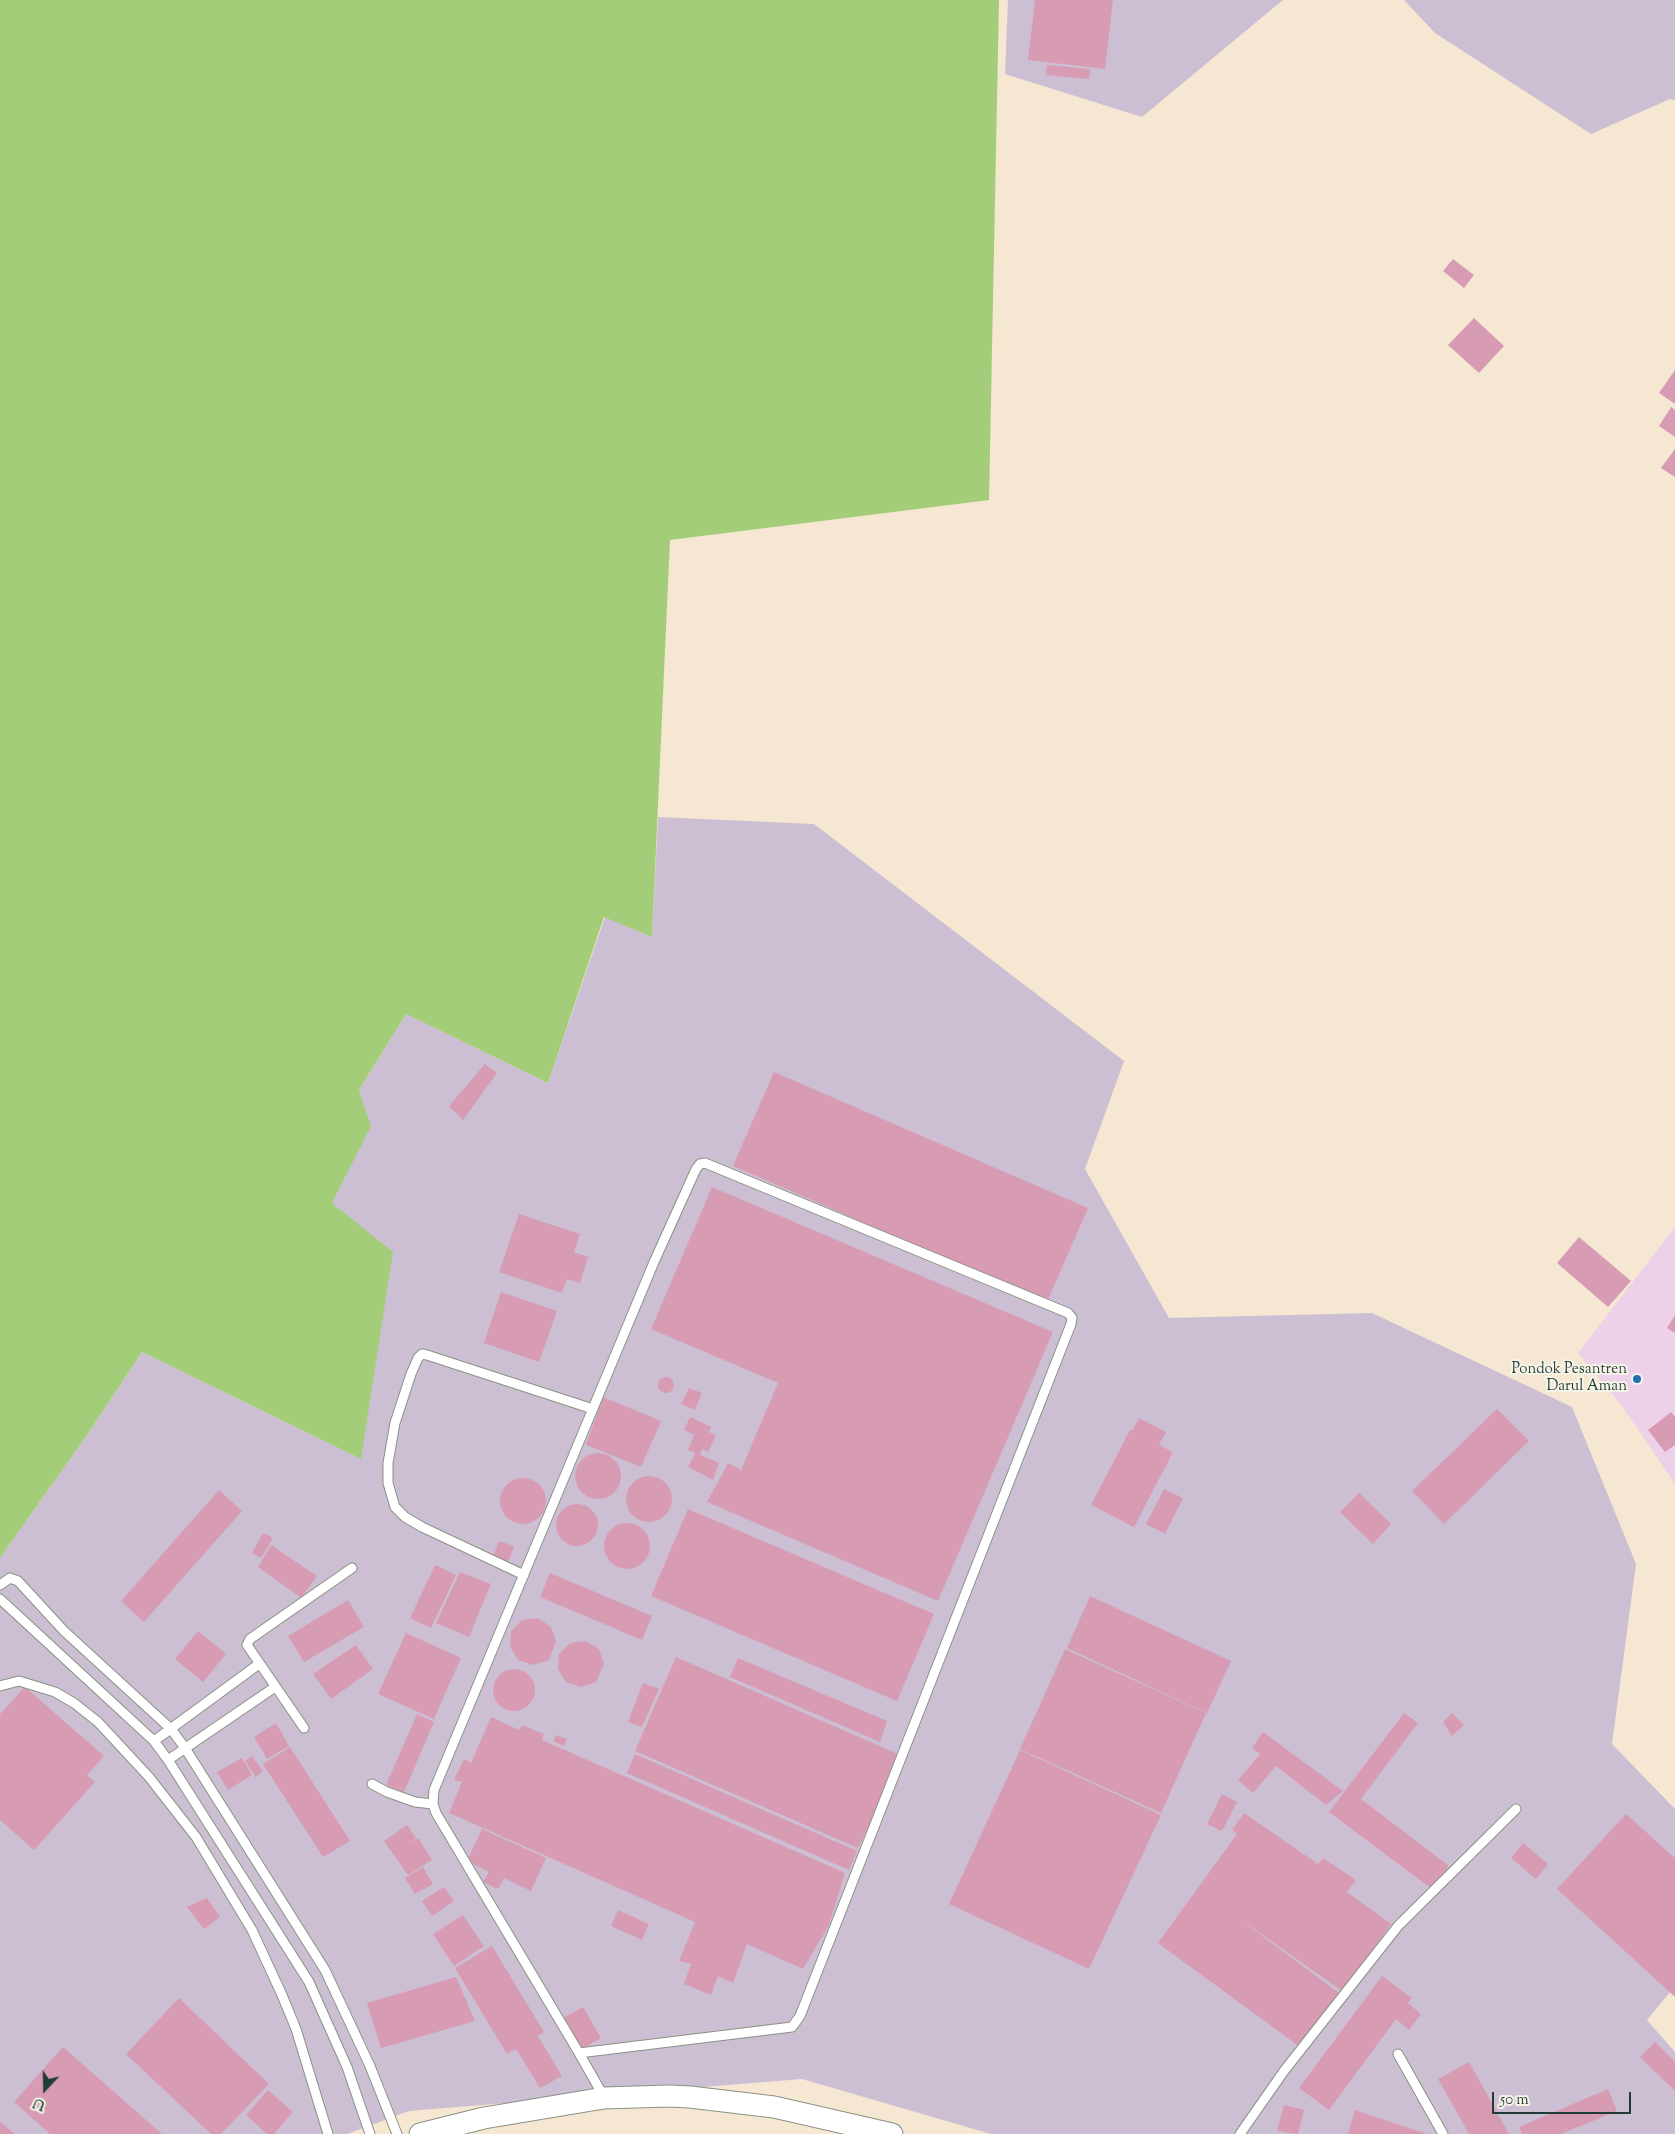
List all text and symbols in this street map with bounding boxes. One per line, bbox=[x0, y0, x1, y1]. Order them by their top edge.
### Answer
place label: Pondok Pesantren Darul Aman bbox=[1512, 1361, 1627, 1396]
marker: Pondok Pesantren Darul Aman bbox=[1631, 1373, 1643, 1385]
north arrow bbox=[20, 2064, 70, 2114]
scale bar bbox=[1495, 2082, 1634, 2114]
text: 50 m bbox=[1500, 2090, 1529, 2111]
text: U bbox=[31, 2092, 49, 2114]

